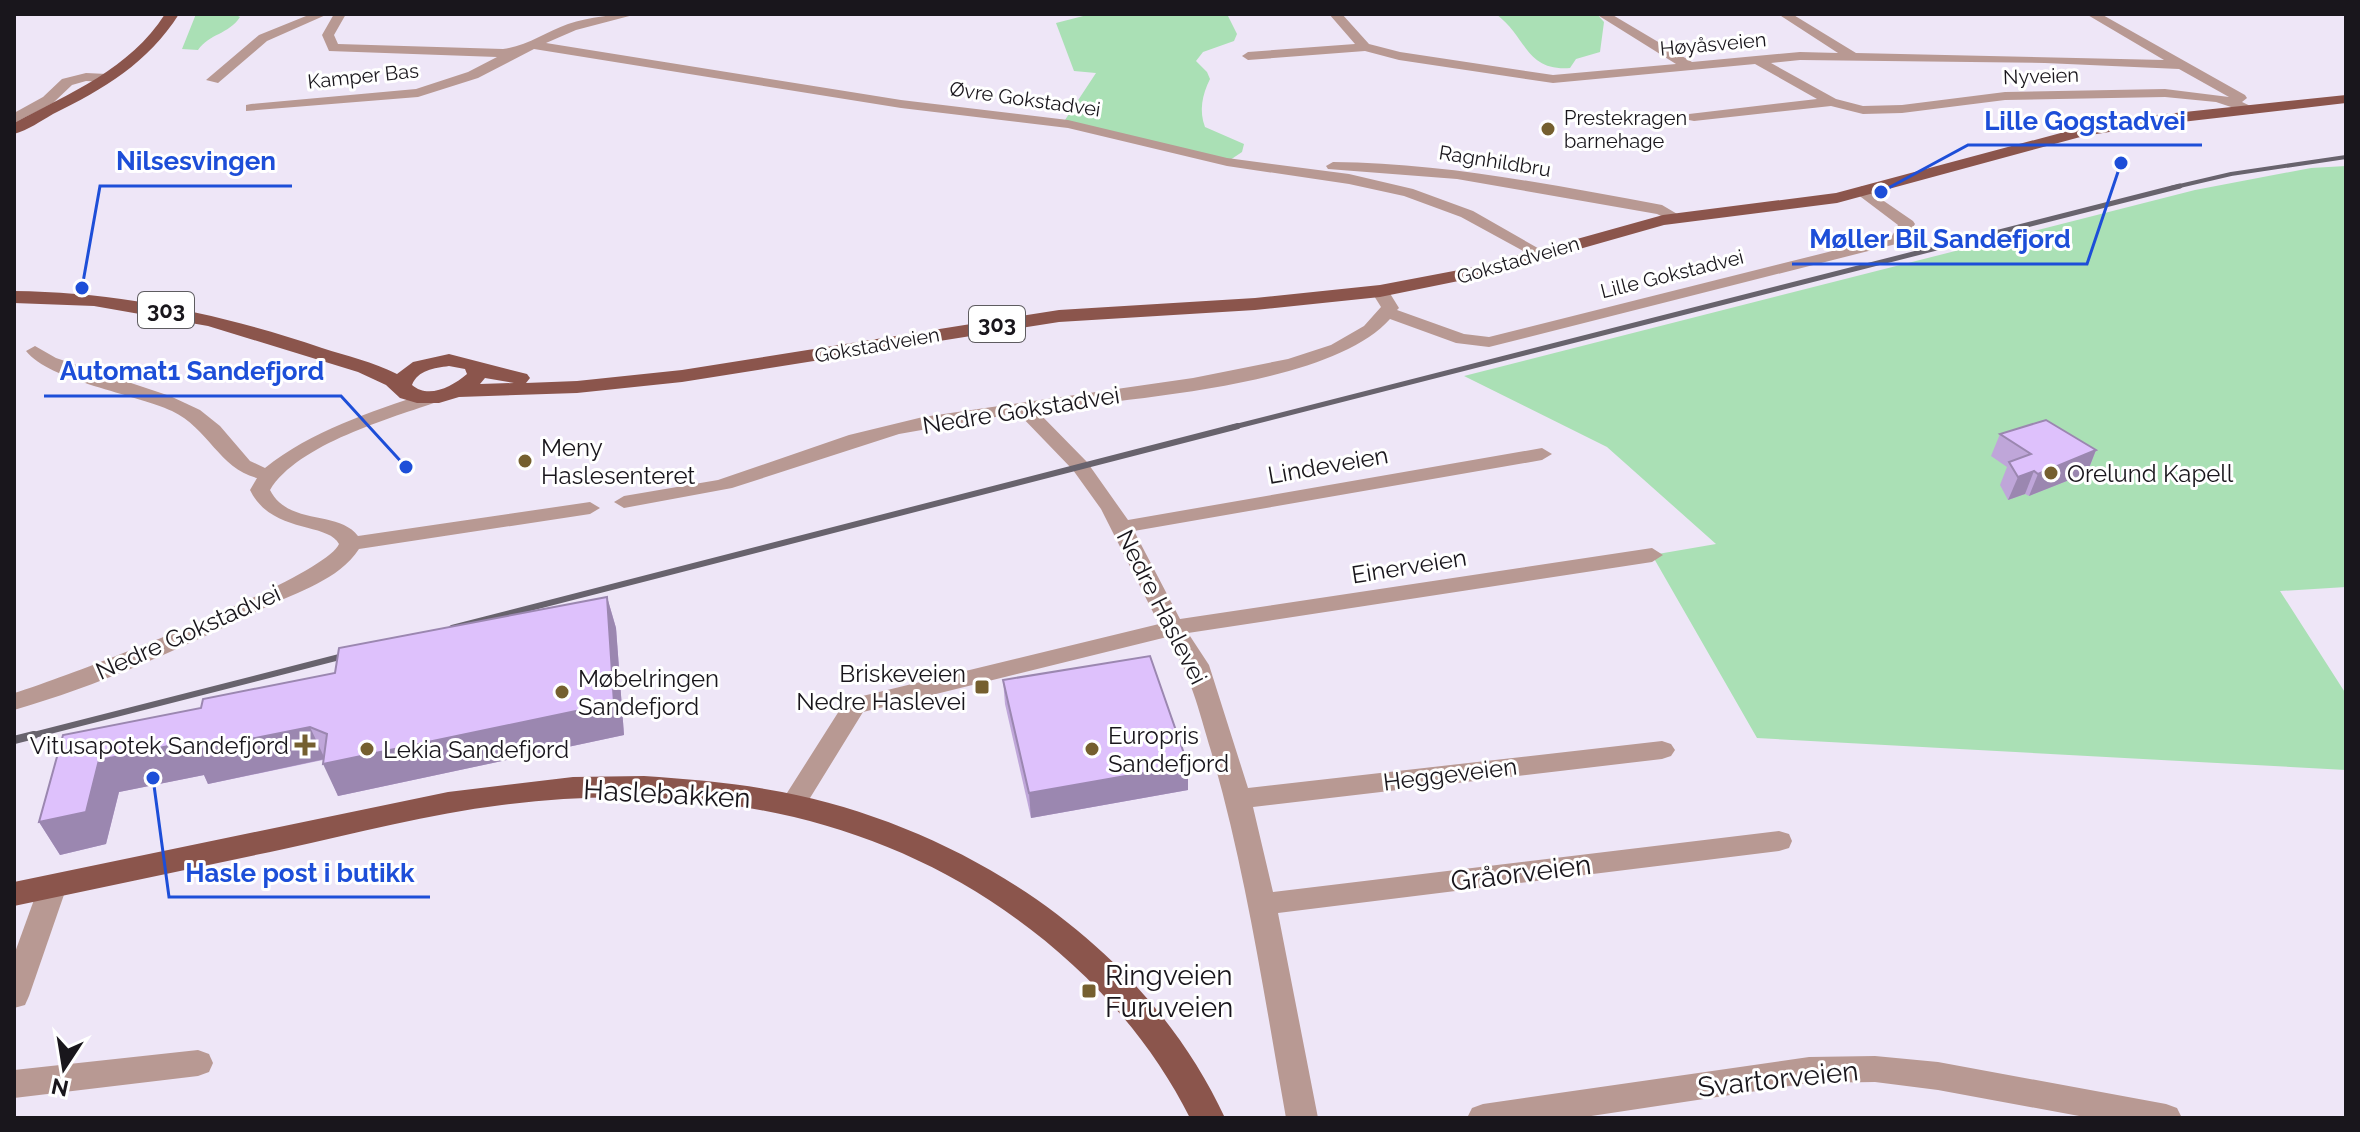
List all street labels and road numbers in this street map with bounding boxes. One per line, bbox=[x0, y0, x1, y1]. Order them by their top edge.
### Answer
street label: Høyåsveien bbox=[1659, 27, 1767, 61]
street label: Kamper Bas bbox=[306, 58, 420, 94]
street label: Nyveien bbox=[2003, 63, 2079, 89]
street label: Øvre Gokstadvei bbox=[948, 77, 1102, 121]
street label: Ragnhildbru bbox=[1437, 140, 1553, 182]
street label: Gokstadveien bbox=[1454, 231, 1582, 289]
street label: Lille Gokstadvei bbox=[1598, 245, 1746, 303]
road number: 303 bbox=[138, 292, 194, 328]
road number: 303 bbox=[969, 306, 1025, 342]
street label: Gokstadveien bbox=[813, 322, 941, 368]
street label: Nedre Gokstadvei bbox=[920, 380, 1122, 440]
street label: Lindeveien bbox=[1266, 440, 1390, 490]
street label: Nedre Haslevei bbox=[1111, 525, 1213, 689]
street label: Einerveien bbox=[1349, 543, 1469, 589]
street label: Nedre Gokstadvei bbox=[91, 578, 285, 686]
street label: Heggeveien bbox=[1381, 751, 1519, 797]
street label: Haslebakken bbox=[582, 773, 752, 815]
street label: Gråorveien bbox=[1449, 848, 1593, 898]
street label: Svartorveien bbox=[1696, 1054, 1860, 1104]

